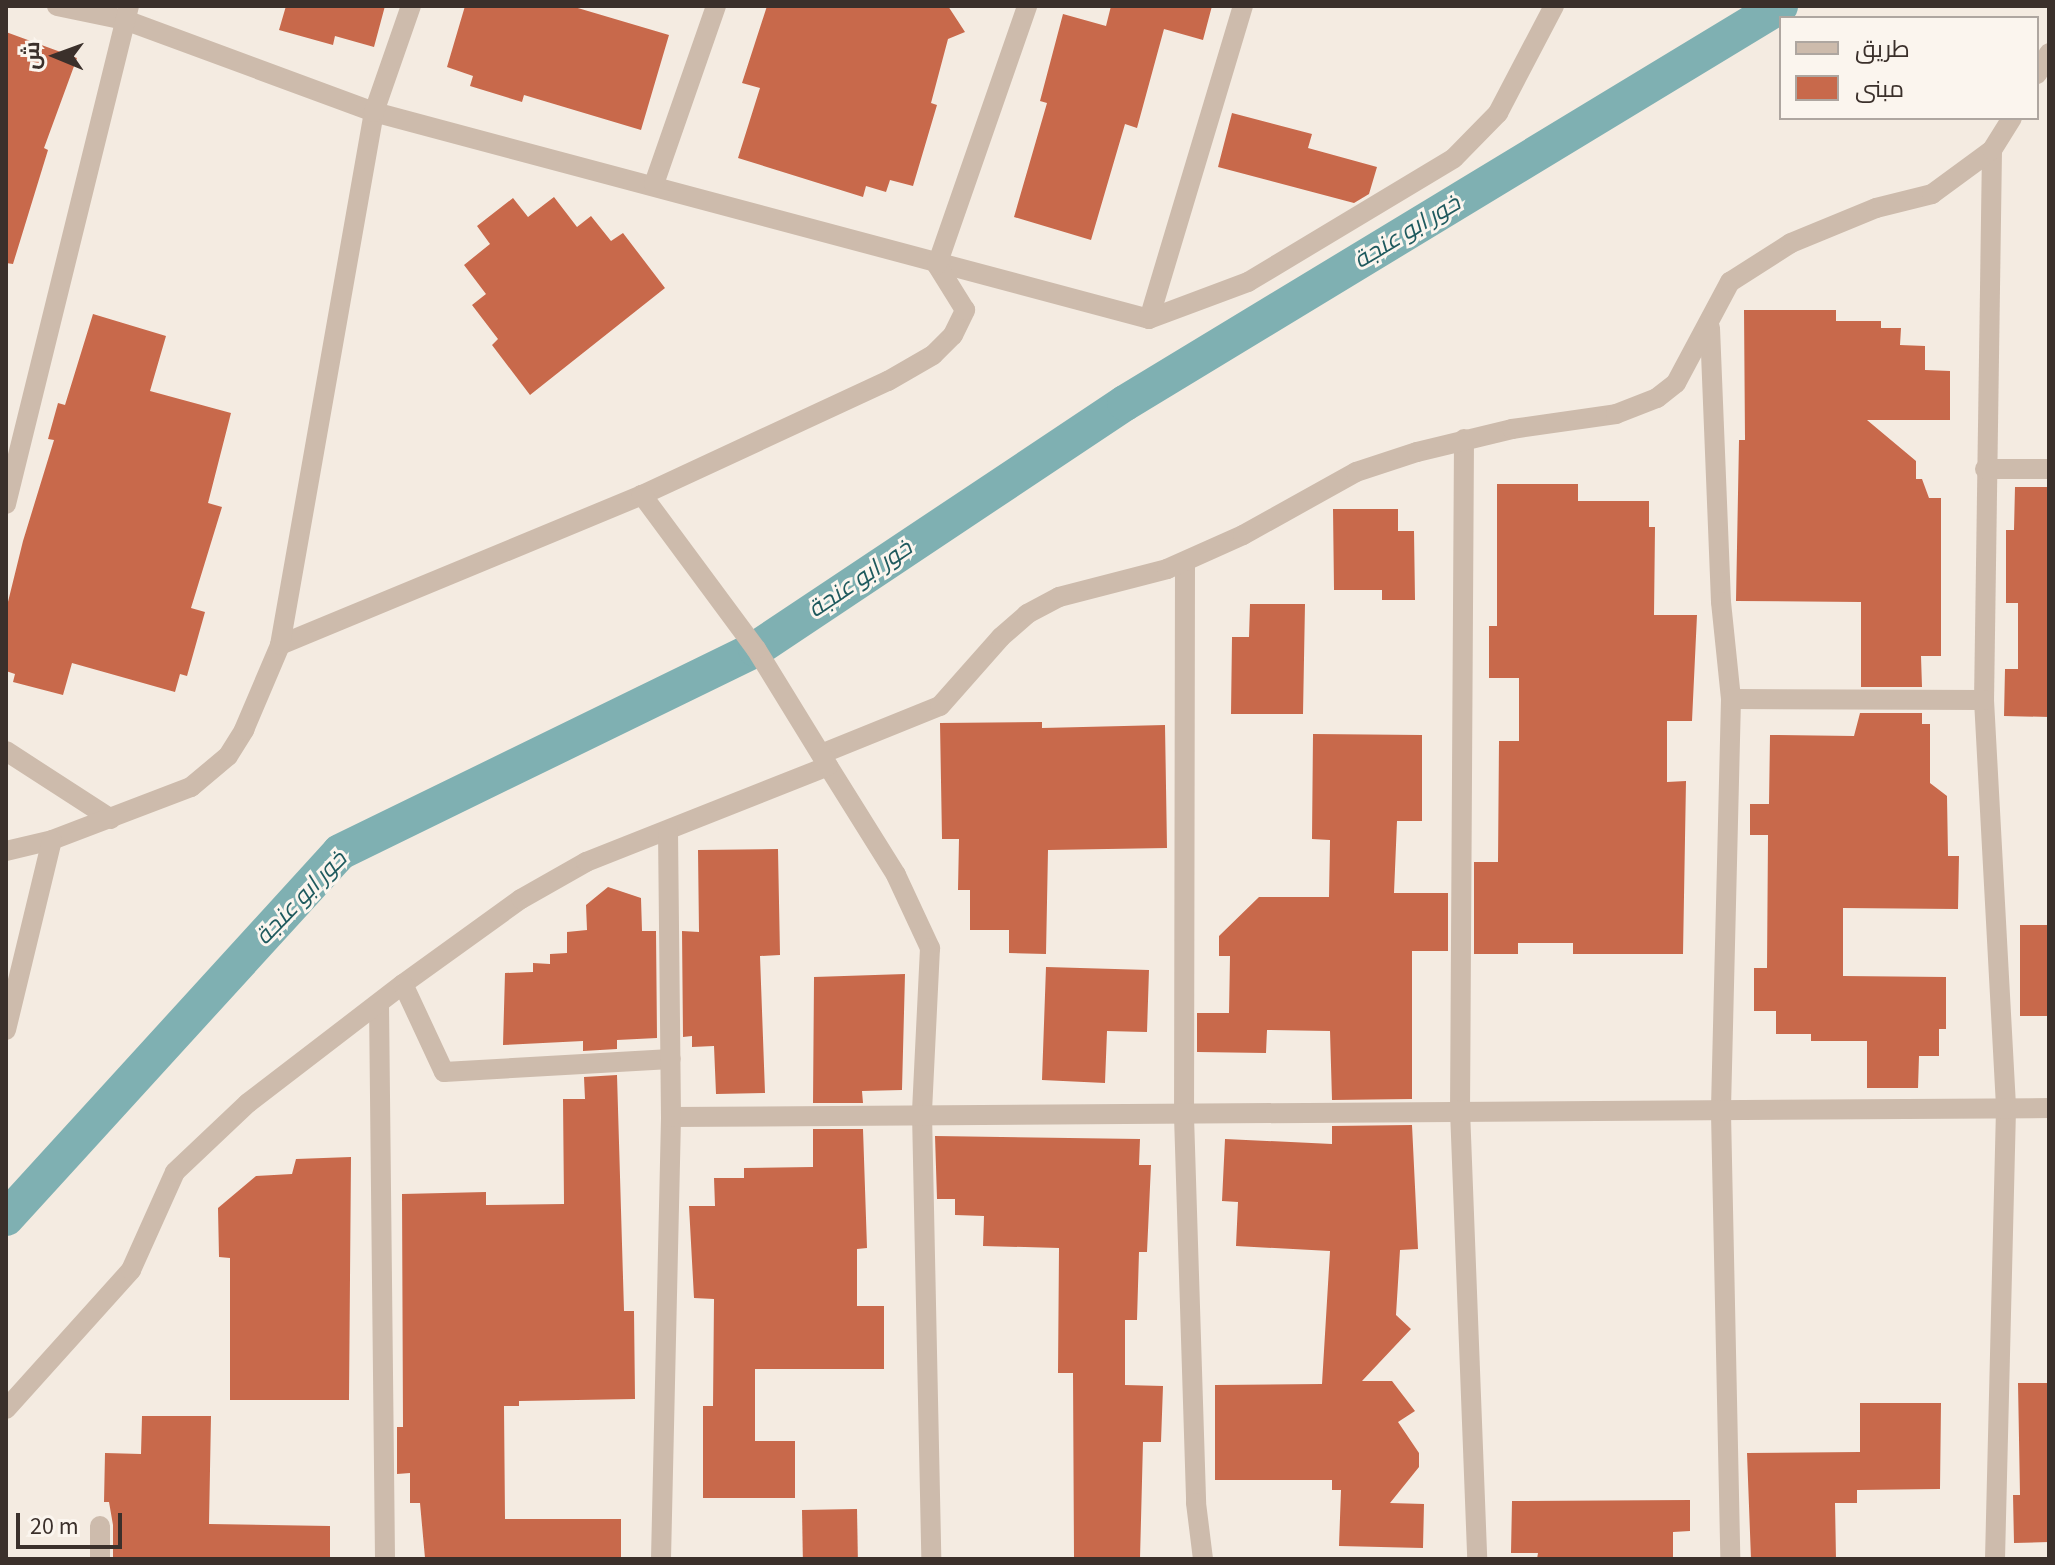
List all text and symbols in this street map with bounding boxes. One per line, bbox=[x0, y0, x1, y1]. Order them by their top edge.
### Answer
north arrow bbox=[16, 16, 96, 96]
legend bbox=[1779, 16, 2039, 120]
text: طريق bbox=[1855, 32, 1910, 67]
text: ش bbox=[16, 41, 48, 70]
text: مبنى bbox=[1855, 72, 1904, 107]
water label: خور ابو عنجة bbox=[1348, 189, 1466, 275]
water label: خور ابو عنجة bbox=[802, 534, 918, 624]
water label: خور ابو عنجة bbox=[249, 845, 353, 951]
scale bar bbox=[20, 1497, 126, 1547]
text: 20 m bbox=[30, 1509, 79, 1544]

